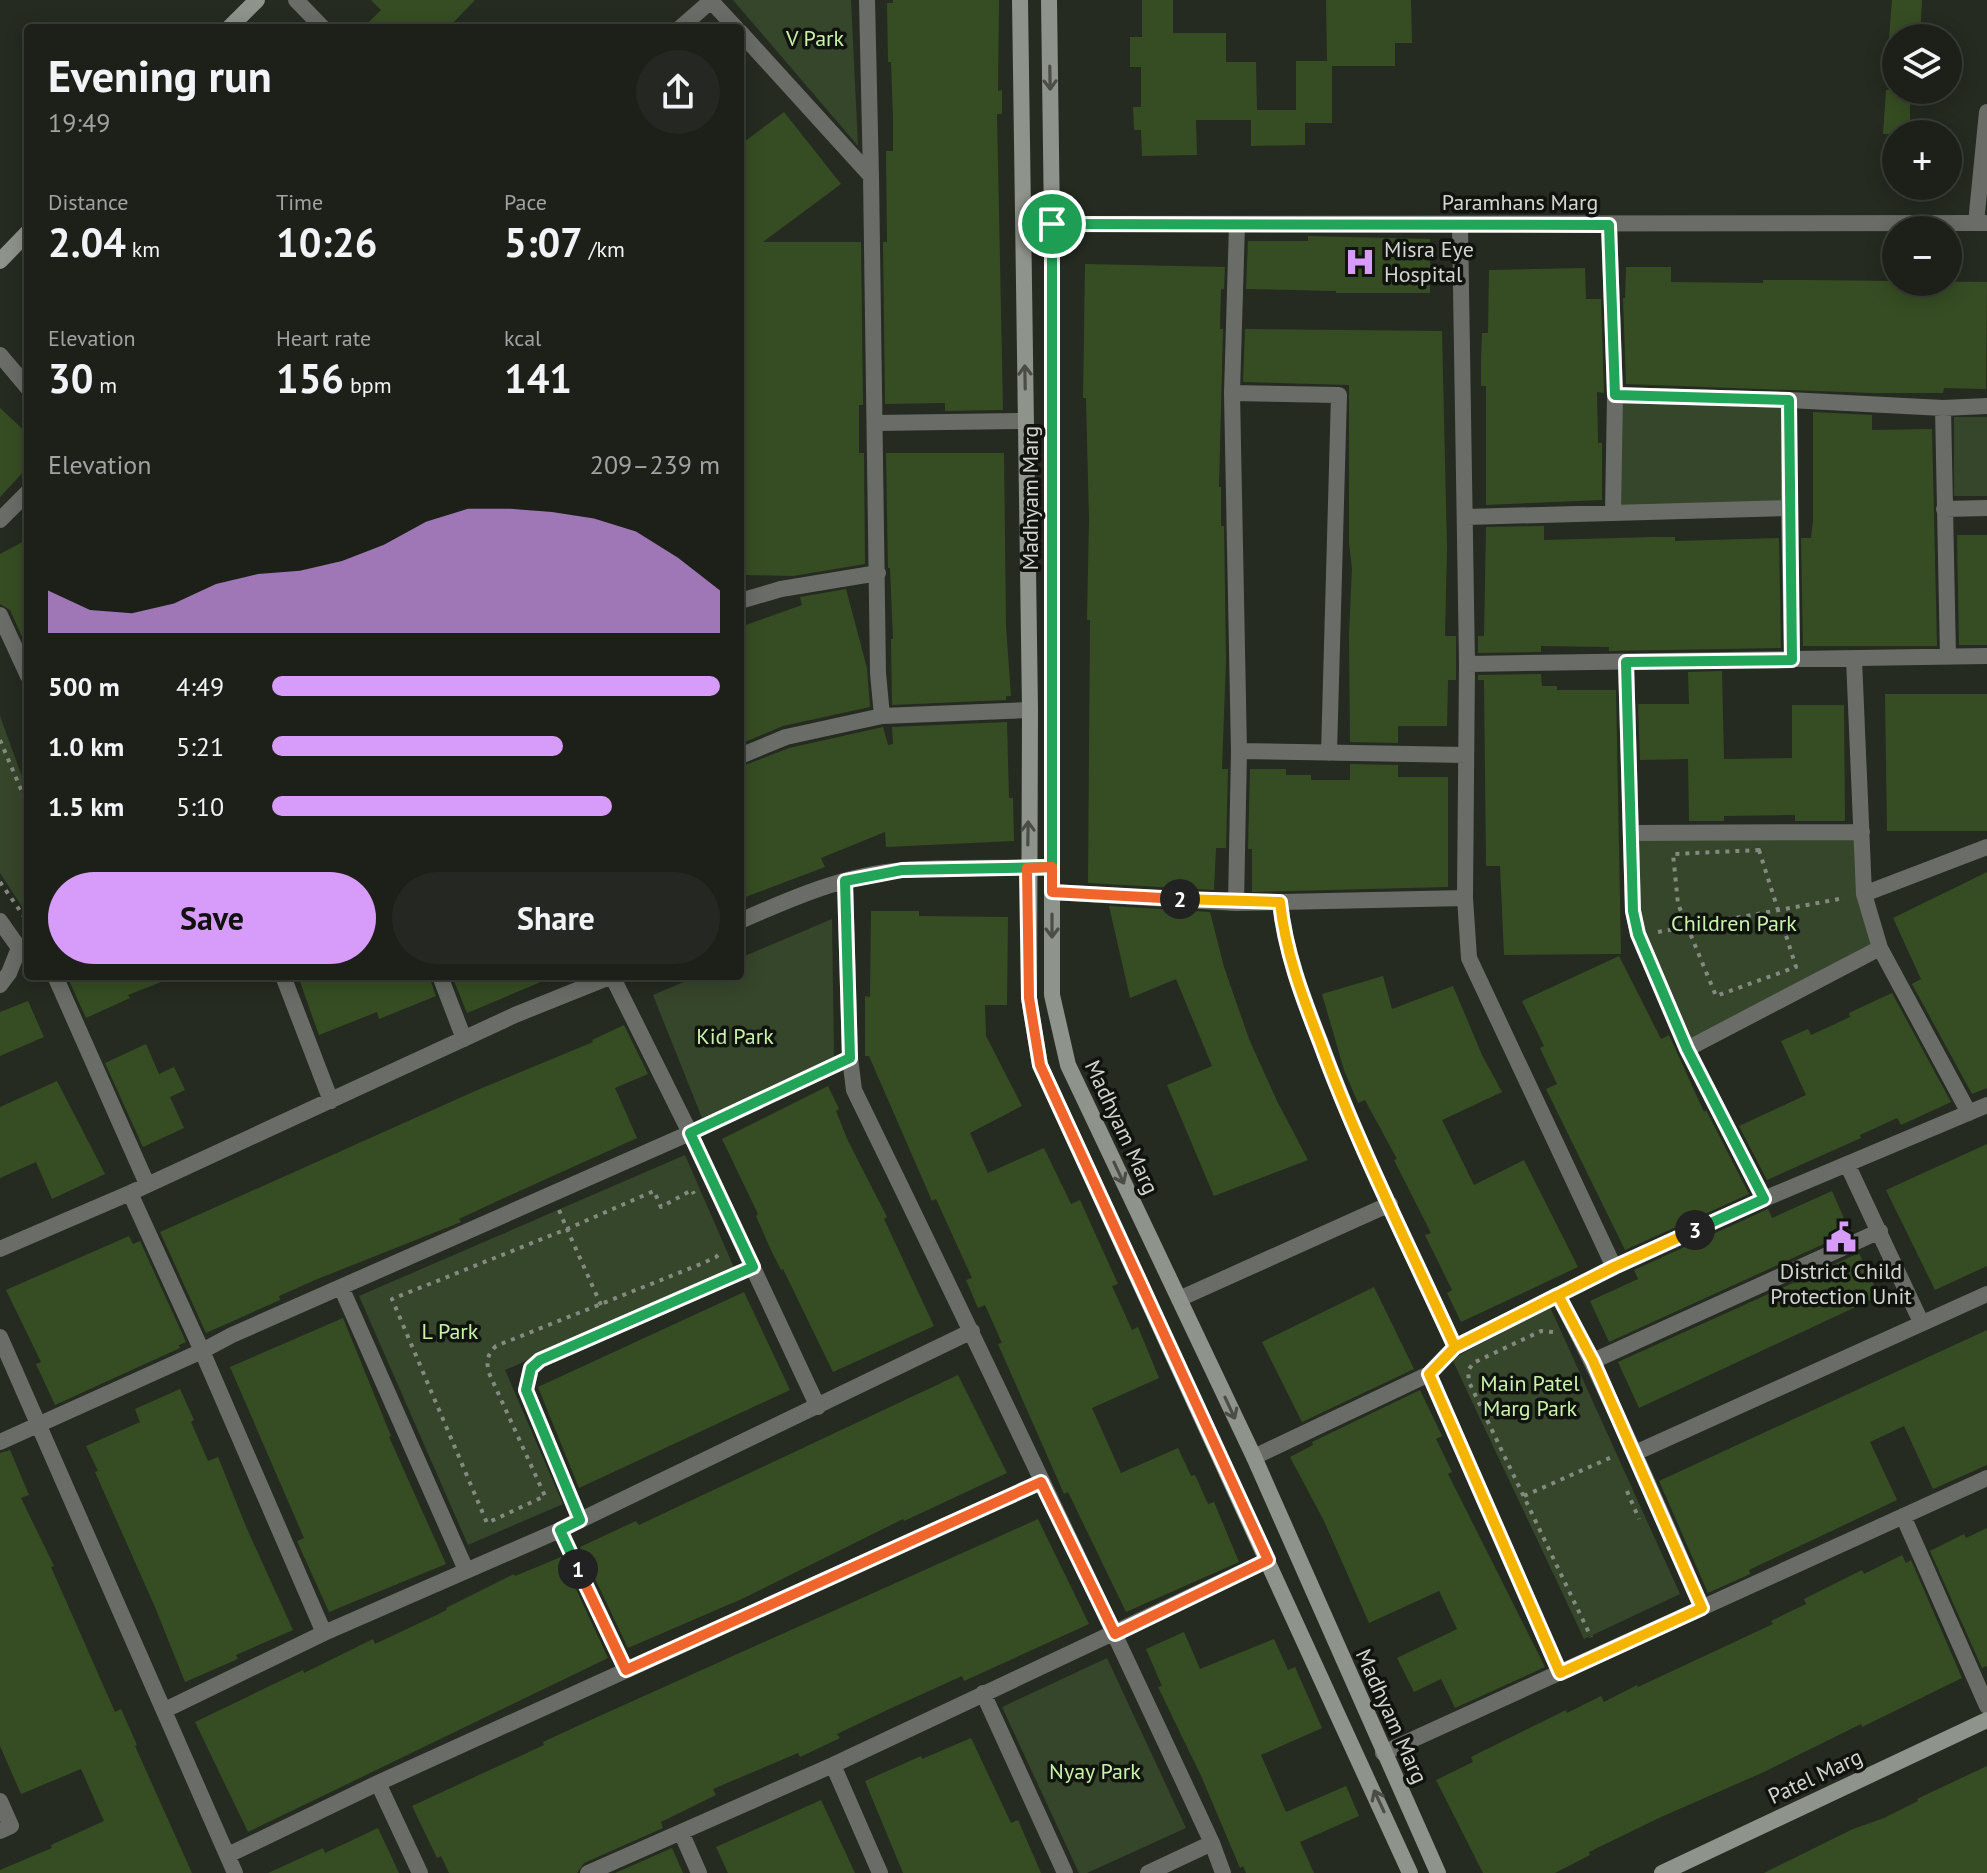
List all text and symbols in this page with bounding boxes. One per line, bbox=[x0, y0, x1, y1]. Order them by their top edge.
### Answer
park label: V Park bbox=[785, 24, 845, 52]
map controls bbox=[1882, 24, 1962, 296]
button: layers bbox=[1882, 24, 1962, 104]
text: Evening run bbox=[48, 47, 272, 104]
button: share bbox=[636, 50, 720, 134]
one-way arrow bbox=[1042, 64, 1058, 91]
text: 19:49 bbox=[48, 106, 110, 139]
button: + bbox=[1882, 120, 1962, 200]
text: Distance bbox=[48, 188, 129, 216]
text: Time bbox=[276, 188, 323, 216]
text: Pace bbox=[504, 188, 547, 216]
street label: Paramhans Marg bbox=[1442, 188, 1598, 216]
pin bbox=[1018, 190, 1086, 258]
icon: arrive bbox=[1030, 202, 1074, 246]
text: 2.04 bbox=[48, 216, 126, 268]
text: 10:26 bbox=[276, 216, 377, 268]
text: 5:07 bbox=[504, 216, 583, 268]
button: − bbox=[1882, 216, 1962, 296]
text: km bbox=[126, 235, 160, 263]
text: /km bbox=[583, 235, 625, 263]
place label: Misra Eye Hospital bbox=[1384, 235, 1474, 288]
hospital icon: Misra Eye Hospital bbox=[1343, 245, 1377, 279]
text: Elevation bbox=[48, 324, 136, 352]
text: Heart rate bbox=[276, 324, 371, 352]
text: kcal bbox=[504, 324, 542, 352]
text: 30 bbox=[48, 352, 93, 404]
text: 156 bbox=[276, 352, 344, 404]
text: 141 bbox=[504, 352, 572, 404]
one-way arrow bbox=[1017, 364, 1032, 391]
text: m bbox=[93, 371, 117, 399]
text: bpm bbox=[344, 371, 392, 399]
street label: Madhyam Marg bbox=[1016, 426, 1044, 570]
text: Elevation bbox=[48, 448, 152, 481]
text: 209–239 m bbox=[590, 448, 720, 481]
text: 500 m bbox=[48, 670, 120, 703]
text: 4:49 bbox=[176, 670, 224, 703]
text: 1.0 km bbox=[48, 730, 124, 763]
text: 5:21 bbox=[176, 730, 224, 763]
text: 1.5 km bbox=[48, 790, 124, 823]
text: 5:10 bbox=[176, 790, 224, 823]
one-way arrow bbox=[1020, 820, 1036, 847]
button: Save bbox=[48, 872, 376, 964]
button: Share bbox=[392, 872, 720, 964]
pin: 2 bbox=[1160, 879, 1200, 919]
text: 2 bbox=[1174, 885, 1186, 913]
park label: Children Park bbox=[1671, 909, 1797, 937]
one-way arrow bbox=[1044, 912, 1060, 939]
park label: Kid Park bbox=[696, 1022, 774, 1050]
street label: Madhyam Marg bbox=[1079, 1056, 1165, 1198]
one-way arrow bbox=[1112, 1160, 1127, 1184]
pin: 3 bbox=[1675, 1210, 1715, 1250]
text: 3 bbox=[1689, 1216, 1701, 1244]
public building icon: District Child Protection Unit bbox=[1824, 1220, 1858, 1254]
place label: District Child Protection Unit bbox=[1770, 1257, 1912, 1310]
park label: L Park bbox=[422, 1317, 479, 1345]
park label: Main Patel Marg Park bbox=[1480, 1369, 1580, 1422]
one-way arrow bbox=[1223, 1395, 1238, 1419]
pin: 1 bbox=[558, 1549, 598, 1589]
text: 1 bbox=[572, 1555, 584, 1583]
street label: Madhyam Marg bbox=[1350, 1644, 1434, 1788]
street label: Patel Marg bbox=[1763, 1742, 1867, 1810]
park label: Nyay Park bbox=[1049, 1757, 1141, 1785]
one-way arrow bbox=[1371, 1790, 1386, 1814]

